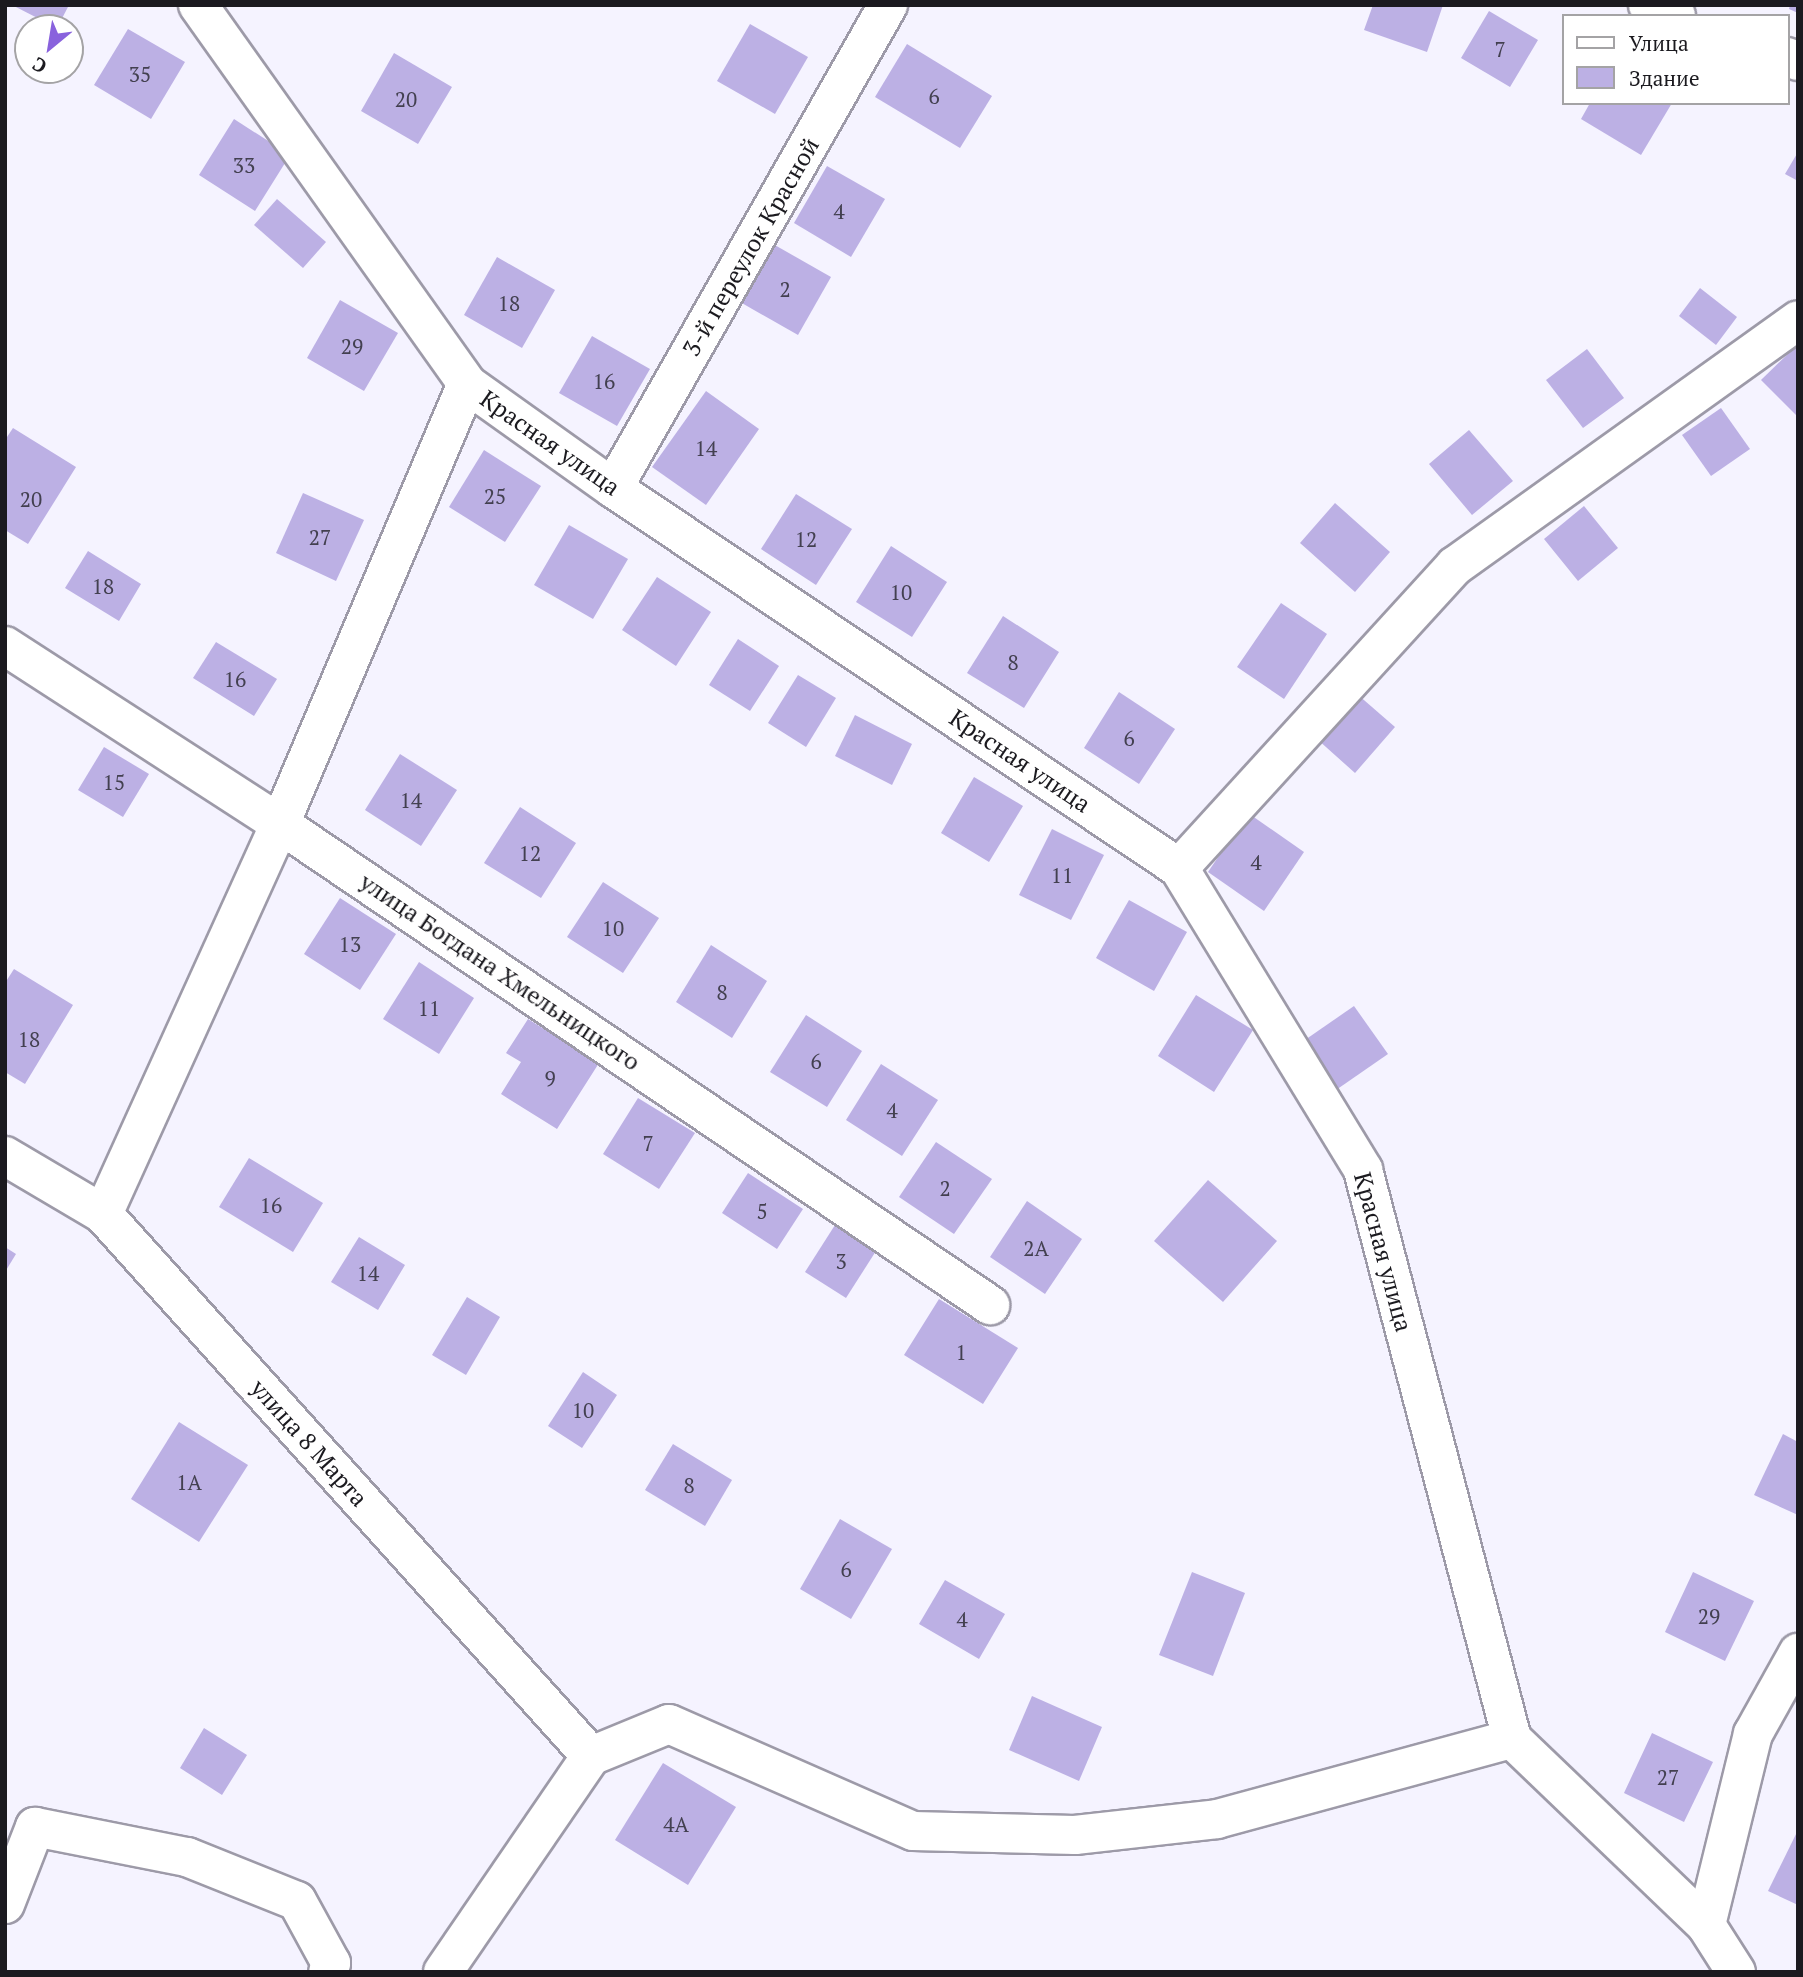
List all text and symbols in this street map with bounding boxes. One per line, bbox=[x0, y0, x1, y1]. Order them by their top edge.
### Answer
north arrow bbox=[14, 14, 84, 84]
legend bbox=[1562, 14, 1789, 105]
text: Улица bbox=[1629, 29, 1689, 57]
house number: 7 bbox=[1494, 36, 1506, 62]
text: С bbox=[28, 52, 51, 80]
house number: 35 bbox=[129, 61, 151, 87]
text: Здание bbox=[1629, 64, 1700, 92]
house number: 6 bbox=[928, 83, 940, 109]
house number: 20 bbox=[395, 86, 417, 112]
street label: 3-й переулок Красной bbox=[677, 133, 825, 361]
house number: 33 bbox=[233, 152, 255, 178]
house number: 4 bbox=[833, 198, 845, 224]
house number: 2 bbox=[779, 276, 791, 302]
house number: 18 bbox=[498, 290, 520, 316]
house number: 29 bbox=[341, 333, 363, 359]
house number: 16 bbox=[593, 368, 615, 394]
street label: Красная улица bbox=[475, 384, 625, 502]
house number: 14 bbox=[695, 435, 717, 461]
house number: 25 bbox=[484, 483, 506, 509]
house number: 20 bbox=[20, 486, 42, 512]
house number: 27 bbox=[309, 524, 331, 550]
house number: 12 bbox=[795, 526, 817, 552]
house number: 18 bbox=[92, 573, 114, 599]
house number: 10 bbox=[890, 579, 912, 605]
house number: 8 bbox=[1007, 649, 1019, 675]
house number: 16 bbox=[224, 666, 246, 692]
street label: Красная улица bbox=[944, 703, 1096, 819]
house number: 6 bbox=[1123, 725, 1135, 751]
house number: 15 bbox=[103, 769, 125, 795]
house number: 14 bbox=[400, 787, 422, 813]
house number: 12 bbox=[519, 840, 541, 866]
house number: 4 bbox=[1250, 849, 1262, 875]
house number: 11 bbox=[1051, 862, 1073, 888]
street label: улица Богдана Хмельницкого bbox=[354, 867, 646, 1077]
house number: 10 bbox=[602, 915, 624, 941]
house number: 13 bbox=[339, 931, 361, 957]
house number: 8 bbox=[716, 979, 728, 1005]
house number: 11 bbox=[418, 995, 440, 1021]
house number: 18 bbox=[18, 1026, 40, 1052]
house number: 6 bbox=[810, 1048, 822, 1074]
house number: 9 bbox=[544, 1065, 556, 1091]
house number: 4 bbox=[886, 1097, 898, 1123]
house number: 7 bbox=[642, 1130, 654, 1156]
street label: Красная улица bbox=[1348, 1169, 1418, 1335]
house number: 2 bbox=[939, 1175, 951, 1201]
house number: 16 bbox=[260, 1192, 282, 1218]
house number: 5 bbox=[756, 1198, 768, 1224]
house number: 2А bbox=[1023, 1235, 1049, 1261]
house number: 3 bbox=[835, 1248, 847, 1274]
house number: 14 bbox=[357, 1260, 379, 1286]
house number: 1 bbox=[955, 1339, 967, 1365]
street label: улица 8 Марта bbox=[245, 1374, 373, 1512]
house number: 10 bbox=[572, 1397, 594, 1423]
house number: 1А bbox=[176, 1469, 202, 1495]
house number: 8 bbox=[683, 1472, 695, 1498]
house number: 6 bbox=[840, 1556, 852, 1582]
house number: 29 bbox=[1698, 1603, 1720, 1629]
house number: 4 bbox=[956, 1606, 968, 1632]
house number: 27 bbox=[1657, 1764, 1679, 1790]
house number: 4А bbox=[663, 1811, 689, 1837]

